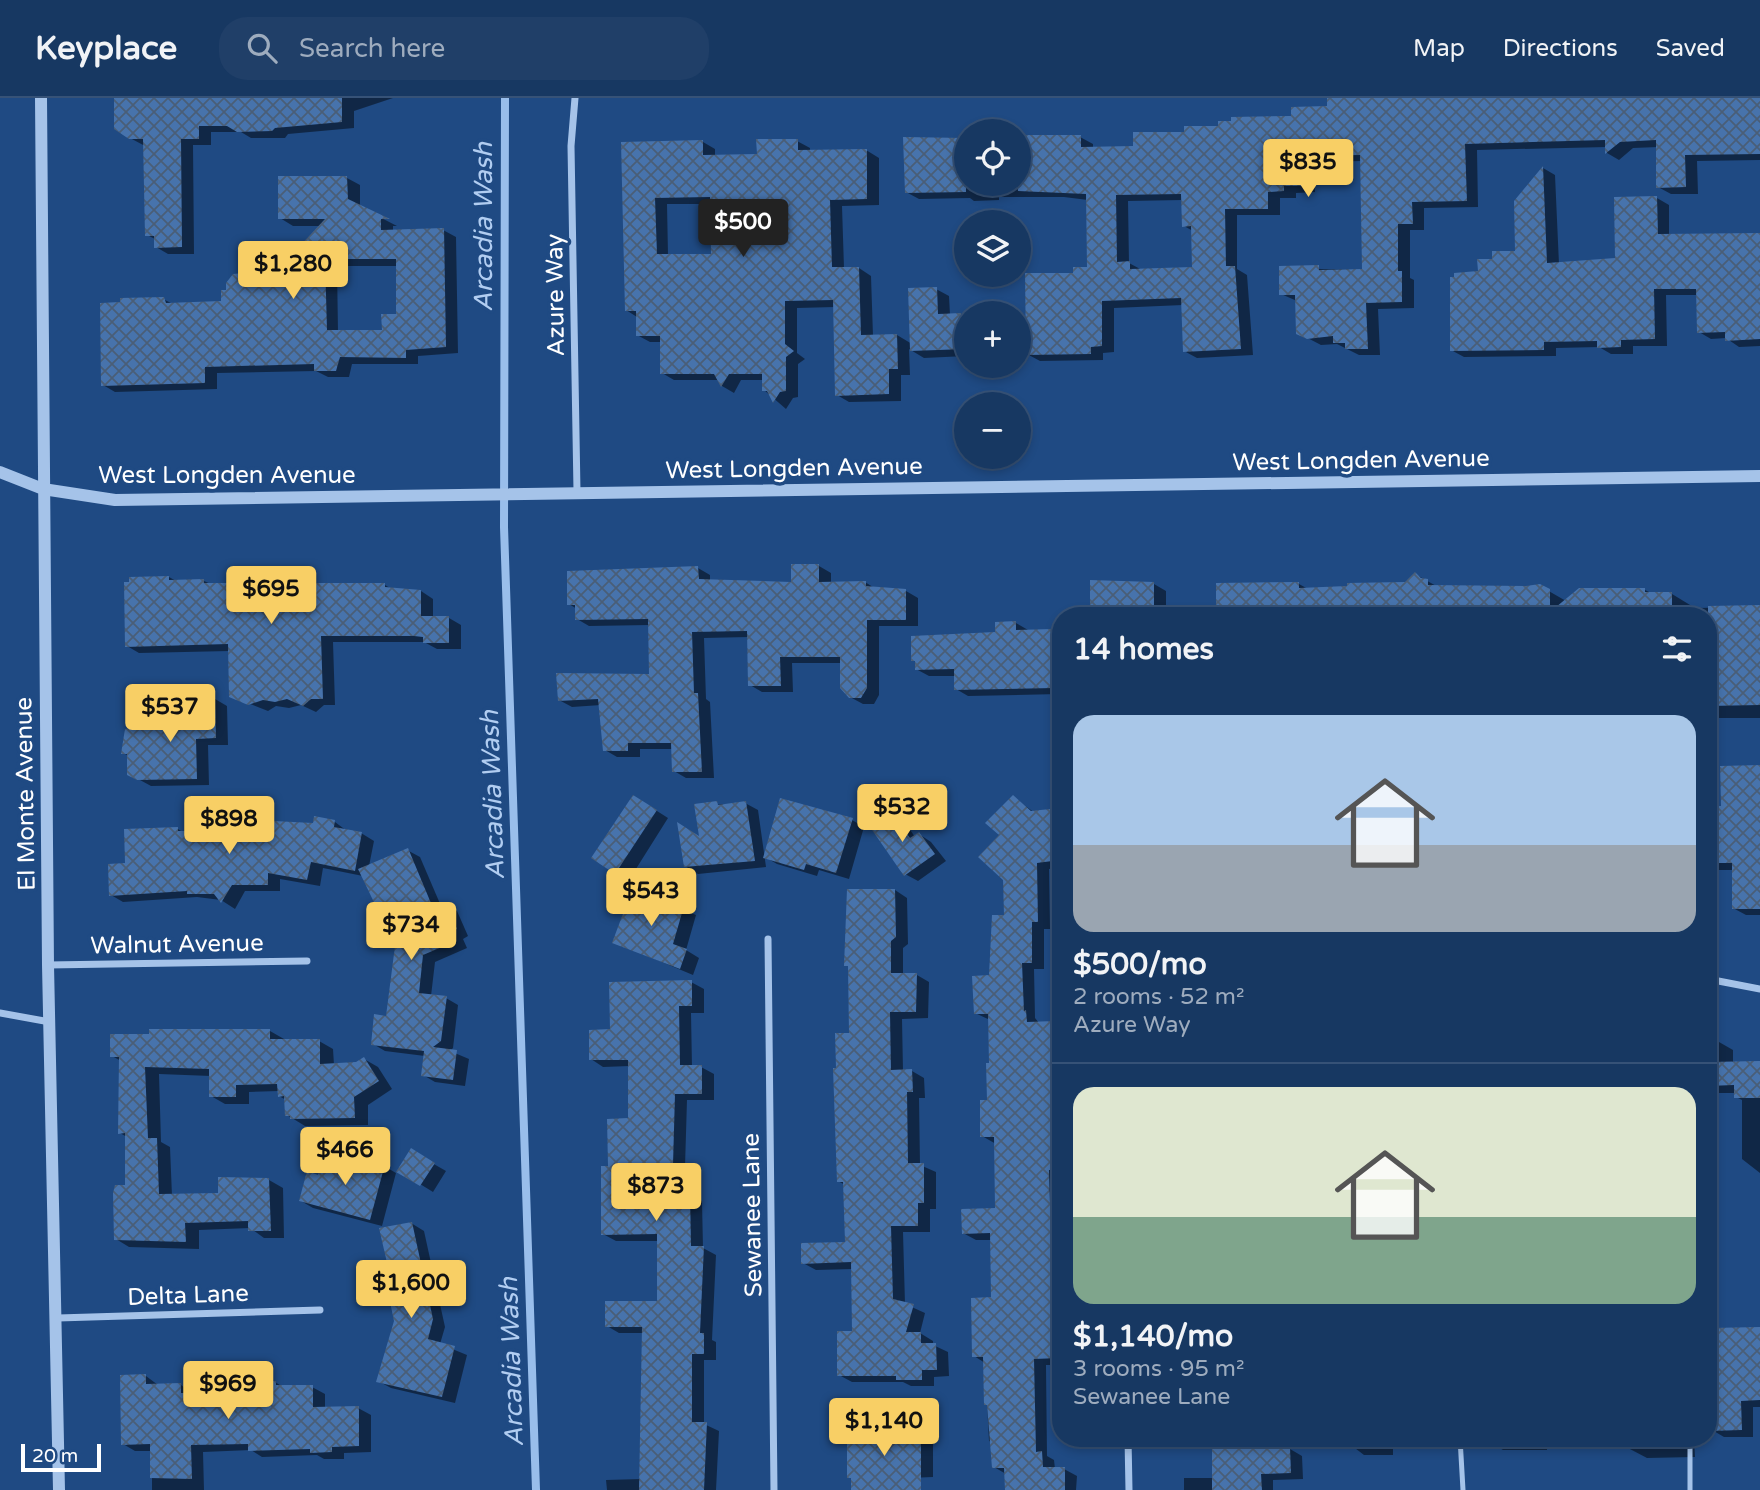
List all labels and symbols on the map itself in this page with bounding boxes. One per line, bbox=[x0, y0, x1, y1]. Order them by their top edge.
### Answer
pin: $835 bbox=[1267, 140, 1349, 199]
water label: Arcadia Wash bbox=[468, 141, 499, 312]
pin: $500 bbox=[702, 200, 784, 259]
street label: Azure Way bbox=[540, 233, 571, 357]
pin: $1,280 bbox=[236, 242, 350, 301]
street label: West Longden Avenue bbox=[1232, 444, 1490, 477]
street label: West Longden Avenue bbox=[665, 452, 923, 485]
street label: West Longden Avenue bbox=[98, 461, 356, 490]
pin: $695 bbox=[230, 566, 312, 626]
pin: $537 bbox=[129, 684, 211, 744]
street label: El Monte Avenue bbox=[9, 697, 42, 891]
water label: Arcadia Wash bbox=[474, 708, 511, 880]
pin: $532 bbox=[861, 784, 943, 844]
pin: $898 bbox=[188, 796, 270, 856]
pin: $543 bbox=[610, 868, 692, 928]
pin: $734 bbox=[370, 902, 452, 962]
street label: Walnut Avenue bbox=[90, 928, 264, 961]
pin: $466 bbox=[304, 1128, 386, 1187]
street label: Sewanee Lane bbox=[737, 1133, 768, 1297]
pin: $873 bbox=[615, 1164, 697, 1223]
pin: $1,600 bbox=[354, 1260, 468, 1320]
water label: Arcadia Wash bbox=[493, 1275, 530, 1447]
street label: Delta Lane bbox=[127, 1279, 249, 1312]
pin: $969 bbox=[187, 1362, 269, 1421]
pin: $1,140 bbox=[827, 1398, 941, 1458]
scale bar bbox=[21, 1441, 102, 1473]

